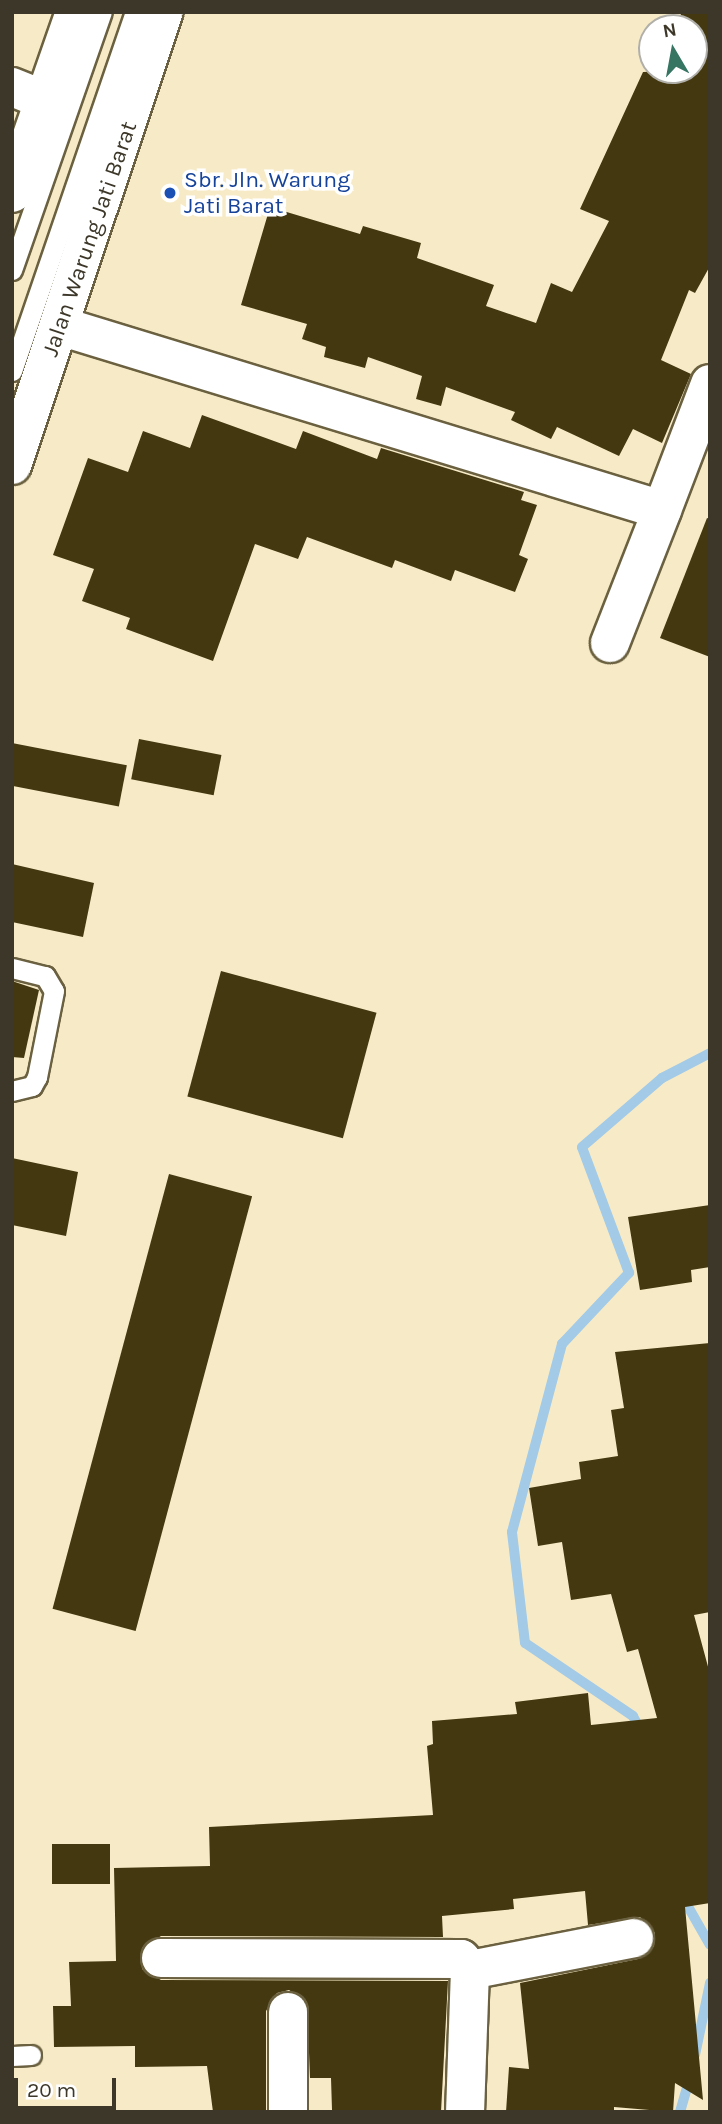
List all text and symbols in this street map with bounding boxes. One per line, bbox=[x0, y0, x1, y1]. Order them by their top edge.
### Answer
north arrow bbox=[638, 14, 708, 84]
text: N bbox=[661, 18, 678, 42]
street label: Jalan Warung Jati Barat bbox=[37, 118, 143, 360]
place label: Sbr. Jln. Warung Jati Barat bbox=[184, 166, 350, 220]
marker: Sbr. Jln. Warung Jati Barat bbox=[162, 185, 178, 201]
scale bar bbox=[18, 2064, 119, 2108]
text: 20 m bbox=[27, 2078, 76, 2102]

